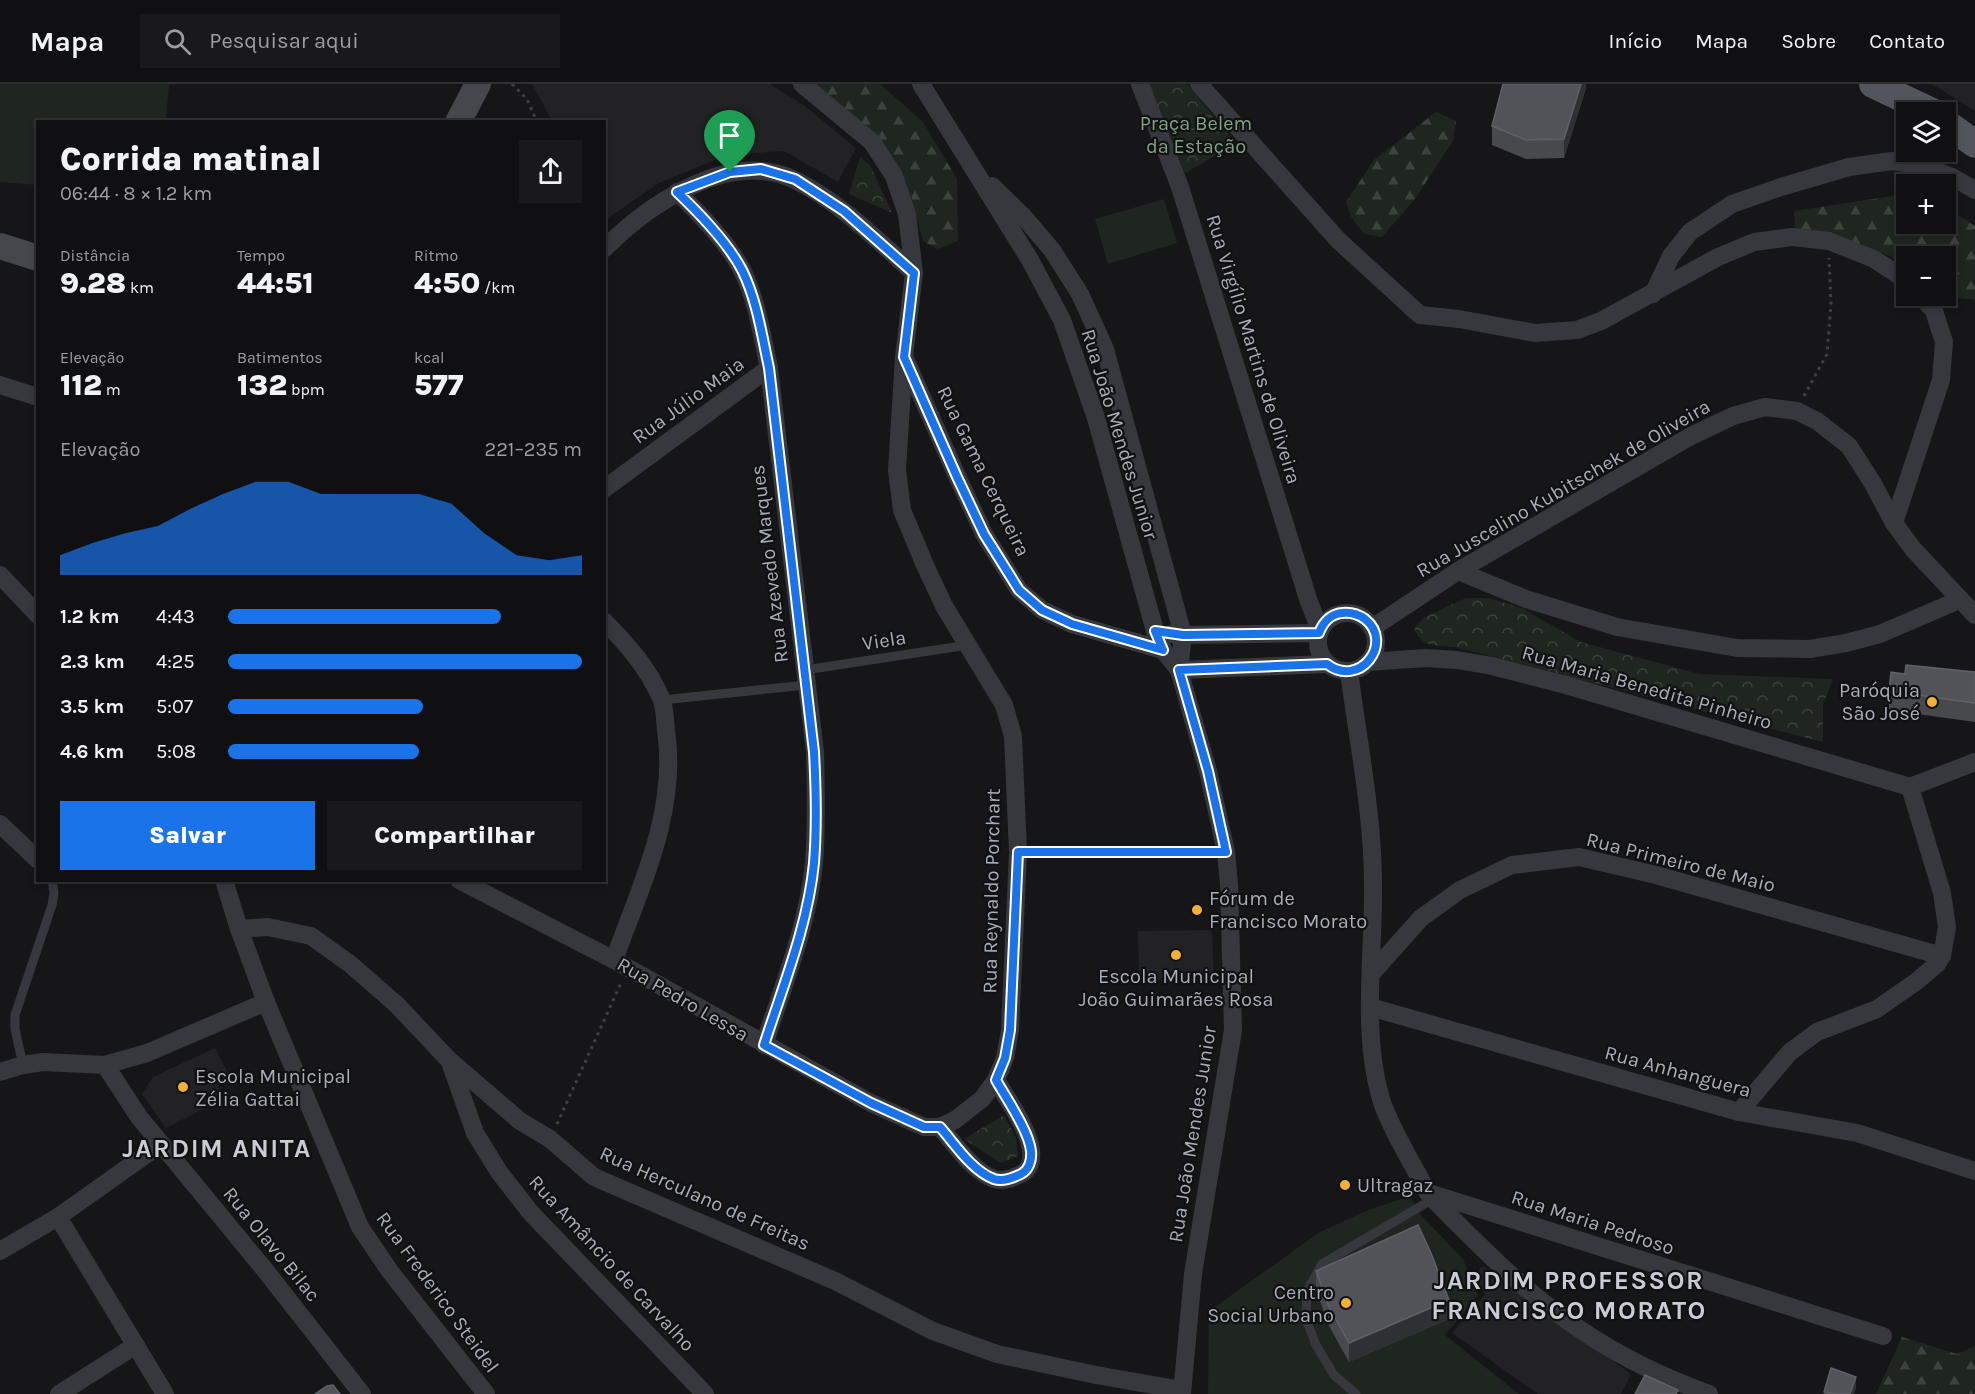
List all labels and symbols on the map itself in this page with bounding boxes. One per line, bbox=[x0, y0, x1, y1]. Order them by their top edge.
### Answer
pin bbox=[704, 110, 755, 172]
park label: Praça Belem da Estação bbox=[1140, 112, 1252, 158]
street label: Rua Virgílio Martins de Oliveira bbox=[1202, 212, 1306, 487]
street label: Rua João Mendes Junior bbox=[1077, 326, 1163, 543]
street label: Rua Júlio Maia bbox=[628, 352, 749, 449]
street label: Rua Gama Cerqueira bbox=[932, 382, 1035, 560]
street label: Rua Juscelino Kubitschek de Oliveira bbox=[1412, 395, 1714, 582]
street label: Rua Azevedo Marques bbox=[746, 464, 793, 664]
street label: Viela bbox=[861, 626, 908, 655]
street label: Rua Maria Benedita Pinheiro bbox=[1519, 641, 1774, 734]
place label: Paróquia São José bbox=[1839, 679, 1920, 725]
marker: Paróquia São José bbox=[1925, 695, 1939, 709]
street label: Rua Reynaldo Porchart bbox=[978, 788, 1005, 994]
street label: Rua Primeiro de Maio bbox=[1584, 828, 1778, 897]
place label: Fórum de Francisco Morato bbox=[1209, 887, 1367, 933]
marker: Fórum de Francisco Morato bbox=[1190, 903, 1204, 917]
marker: Escola Municipal João Guimarães Rosa bbox=[1169, 948, 1183, 962]
street label: Rua Pedro Lessa bbox=[613, 953, 753, 1046]
place label: Escola Municipal João Guimarães Rosa bbox=[1079, 965, 1273, 1011]
street label: Rua João Mendes Junior bbox=[1164, 1023, 1221, 1244]
street label: Rua Anhanguera bbox=[1602, 1041, 1754, 1102]
place label: Escola Municipal Zélia Gattai bbox=[195, 1065, 351, 1111]
marker: Escola Municipal Zélia Gattai bbox=[176, 1080, 190, 1094]
district label: JARDIM ANITA bbox=[122, 1133, 312, 1164]
street label: Rua Herculano de Freitas bbox=[596, 1142, 813, 1255]
street label: Rua Amâncio de Carvalho bbox=[524, 1171, 699, 1356]
place label: Ultragaz bbox=[1357, 1174, 1433, 1197]
marker: Ultragaz bbox=[1338, 1178, 1352, 1192]
street label: Rua Olavo Bilac bbox=[218, 1182, 325, 1306]
street label: Rua Maria Pedroso bbox=[1509, 1185, 1677, 1260]
street label: Rua Frederico Steidel bbox=[372, 1207, 504, 1377]
district label: JARDIM PROFESSOR FRANCISCO MORATO bbox=[1431, 1265, 1707, 1326]
place label: Centro Social Urbano bbox=[1207, 1281, 1334, 1327]
marker: Centro Social Urbano bbox=[1339, 1296, 1353, 1310]

